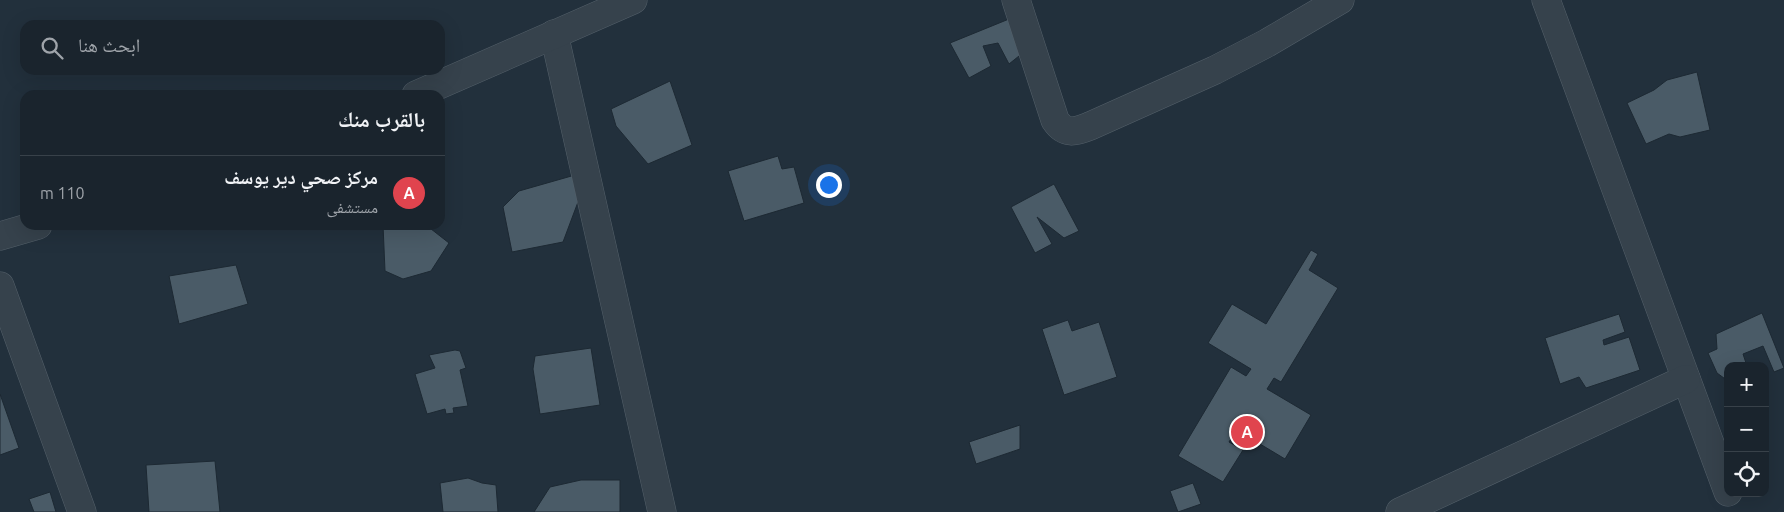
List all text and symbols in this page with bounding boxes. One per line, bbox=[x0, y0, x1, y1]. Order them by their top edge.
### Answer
search box bbox=[20, 20, 445, 75]
icon: search bbox=[38, 34, 66, 62]
text: ابحث هنا bbox=[78, 34, 140, 56]
text: بالقرب منك bbox=[338, 107, 425, 131]
text: مركز صحي دير يوسف bbox=[224, 166, 378, 188]
your location bbox=[816, 172, 842, 198]
text: 110 m bbox=[40, 184, 85, 202]
text: A bbox=[403, 184, 415, 202]
text: مستشفى bbox=[327, 198, 378, 216]
map controls bbox=[1724, 362, 1769, 497]
button: + bbox=[1724, 362, 1769, 407]
button: − bbox=[1724, 407, 1769, 452]
pin: A bbox=[1231, 413, 1263, 451]
button: locate bbox=[1724, 452, 1769, 497]

